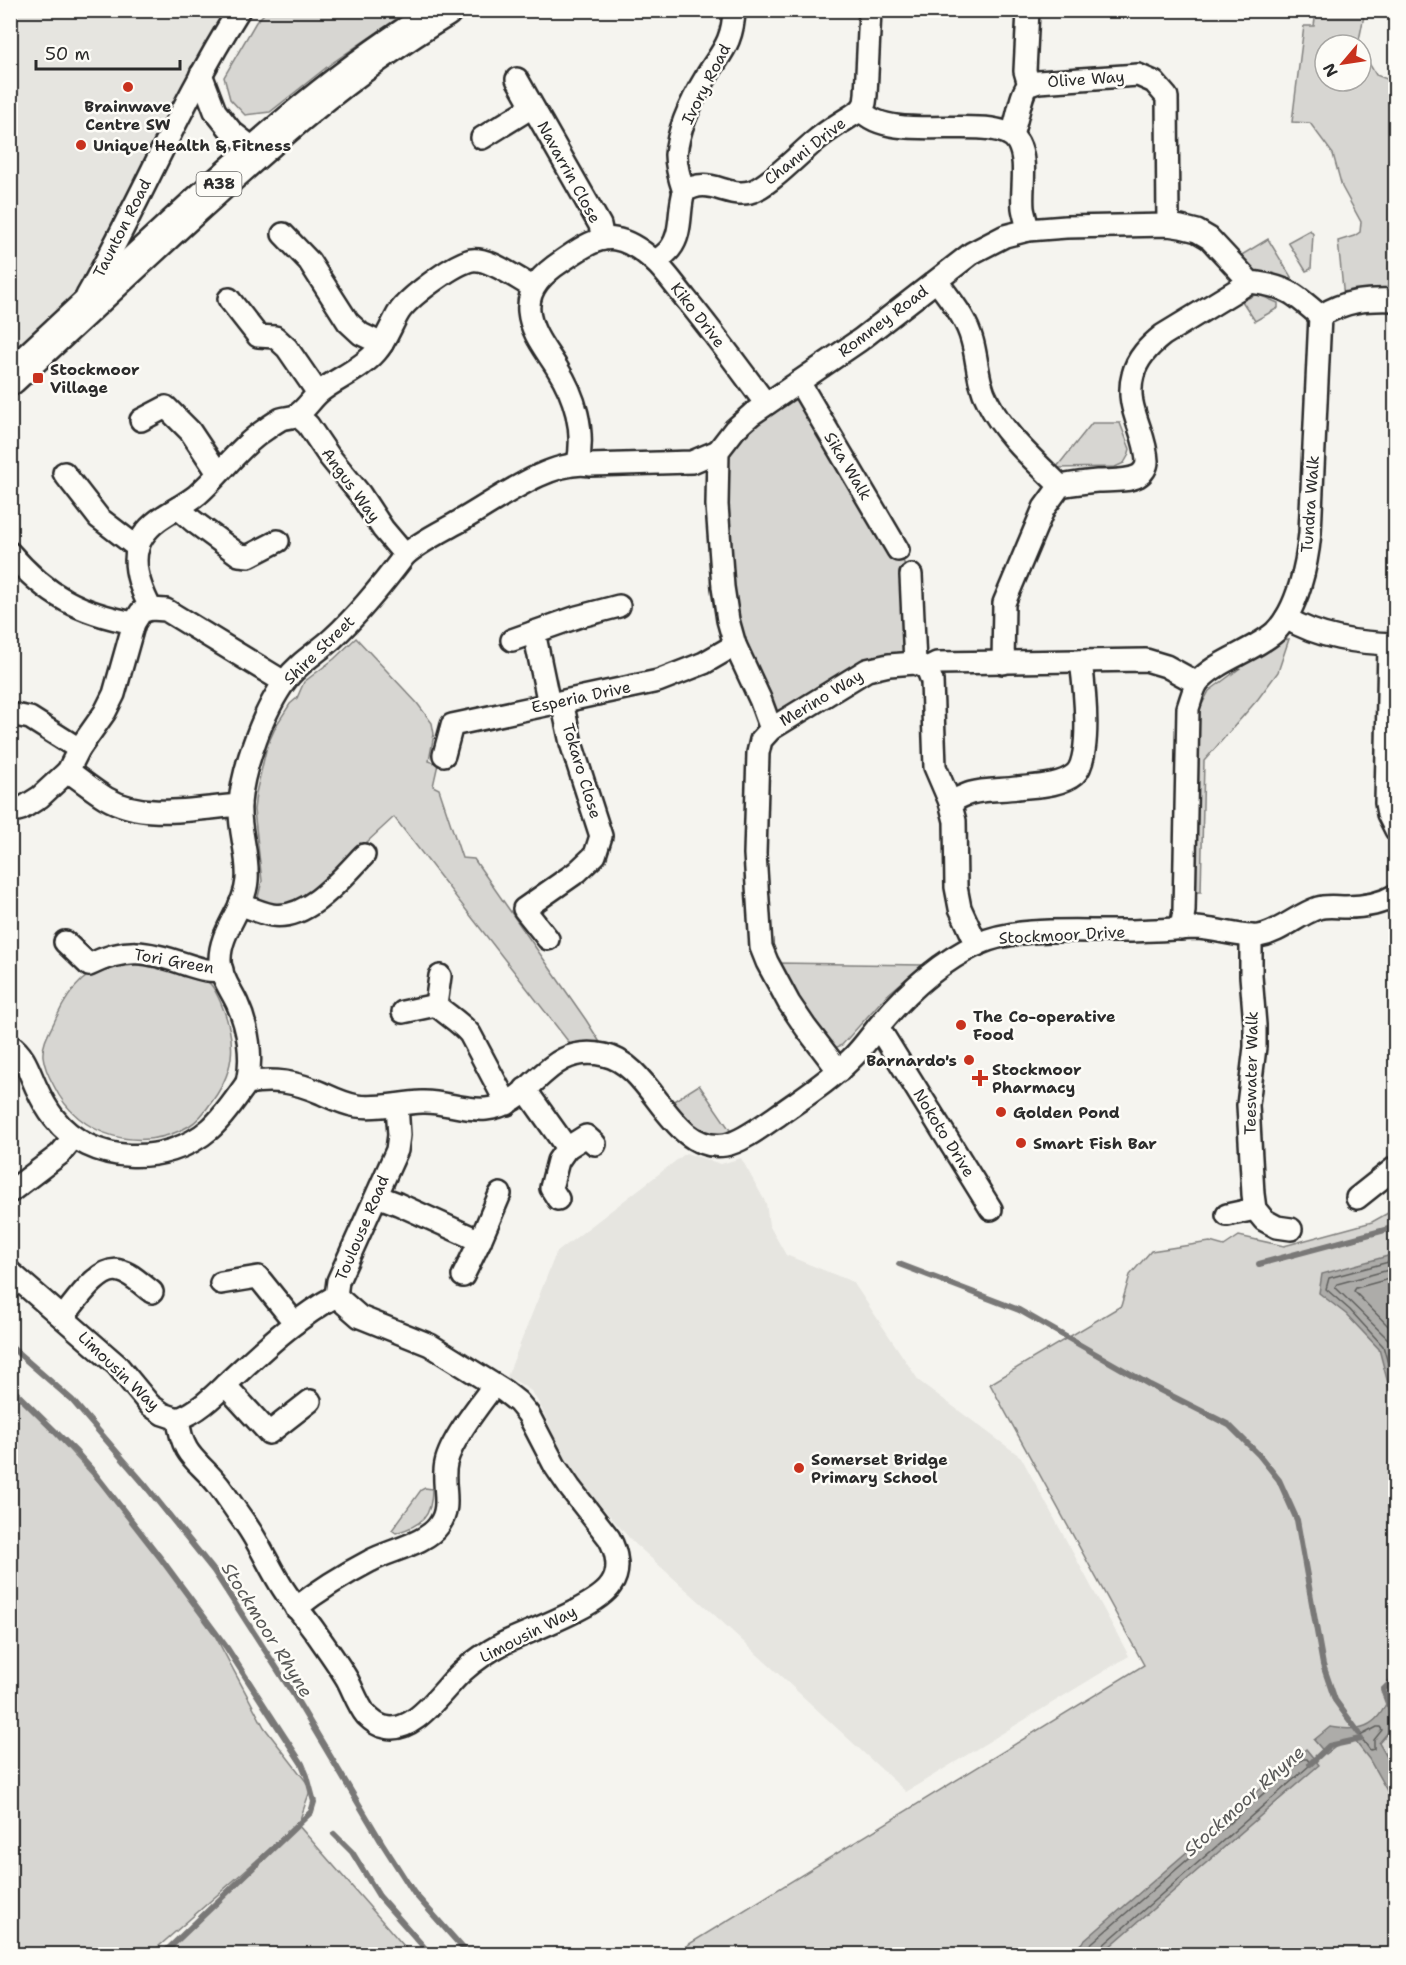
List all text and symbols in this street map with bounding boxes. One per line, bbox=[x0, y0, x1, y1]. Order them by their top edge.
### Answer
scale bar bbox=[36, 33, 180, 71]
north arrow bbox=[1313, 33, 1373, 93]
street label: Ivory Road bbox=[677, 40, 735, 128]
text: 50 m bbox=[45, 42, 90, 66]
text: N bbox=[1318, 59, 1343, 81]
street label: Olive Way bbox=[1047, 66, 1125, 92]
marker: Brainwave Centre SW bbox=[121, 80, 135, 94]
place label: Brainwave Centre SW bbox=[84, 96, 172, 135]
street label: Channi Drive bbox=[760, 113, 850, 189]
street label: Navarrin Close bbox=[532, 117, 606, 227]
place label: Unique Health & Fitness bbox=[93, 135, 291, 156]
marker: Unique Health & Fitness bbox=[74, 138, 88, 152]
road number: A38 bbox=[196, 172, 242, 196]
street label: Taunton Road bbox=[88, 175, 156, 281]
street label: Kiko Drive bbox=[666, 278, 730, 352]
street label: Romney Road bbox=[834, 280, 932, 362]
place label: Stockmoor Village bbox=[50, 359, 140, 398]
marker: Stockmoor Village bbox=[31, 371, 45, 385]
street label: Sika Walk bbox=[819, 428, 877, 504]
street label: Angus Way bbox=[317, 444, 385, 526]
street label: Tundra Walk bbox=[1296, 455, 1324, 553]
street label: Shire Street bbox=[279, 611, 359, 689]
street label: Merino Way bbox=[775, 665, 867, 731]
street label: Esperia Drive bbox=[529, 676, 633, 718]
street label: Tokaro Close bbox=[558, 721, 606, 821]
street label: Stockmoor Drive bbox=[998, 921, 1126, 949]
street label: Tori Green bbox=[132, 944, 216, 978]
place label: The Co-operative Food bbox=[973, 1006, 1116, 1045]
street label: Teeswater Walk bbox=[1239, 1011, 1263, 1135]
marker: The Co-operative Food bbox=[954, 1018, 968, 1032]
place label: Barnardo's bbox=[866, 1050, 957, 1071]
marker: Barnardo's bbox=[962, 1053, 976, 1067]
place label: Stockmoor Pharmacy bbox=[992, 1059, 1082, 1098]
marker: Stockmoor Pharmacy bbox=[973, 1071, 987, 1085]
street label: Nokoto Drive bbox=[908, 1085, 980, 1181]
place label: Golden Pond bbox=[1013, 1102, 1120, 1123]
marker: Golden Pond bbox=[994, 1105, 1008, 1119]
place label: Smart Fish Bar bbox=[1033, 1133, 1157, 1154]
marker: Smart Fish Bar bbox=[1014, 1136, 1028, 1150]
street label: Toulouse Road bbox=[330, 1172, 394, 1284]
street label: Limousin Way bbox=[74, 1327, 164, 1415]
place label: Somerset Bridge Primary School bbox=[811, 1449, 948, 1488]
marker: Somerset Bridge Primary School bbox=[792, 1461, 806, 1475]
water label: Stockmoor Rhyne bbox=[216, 1558, 318, 1702]
street label: Limousin Way bbox=[476, 1601, 580, 1667]
water label: Stockmoor Rhyne bbox=[1179, 1740, 1309, 1862]

